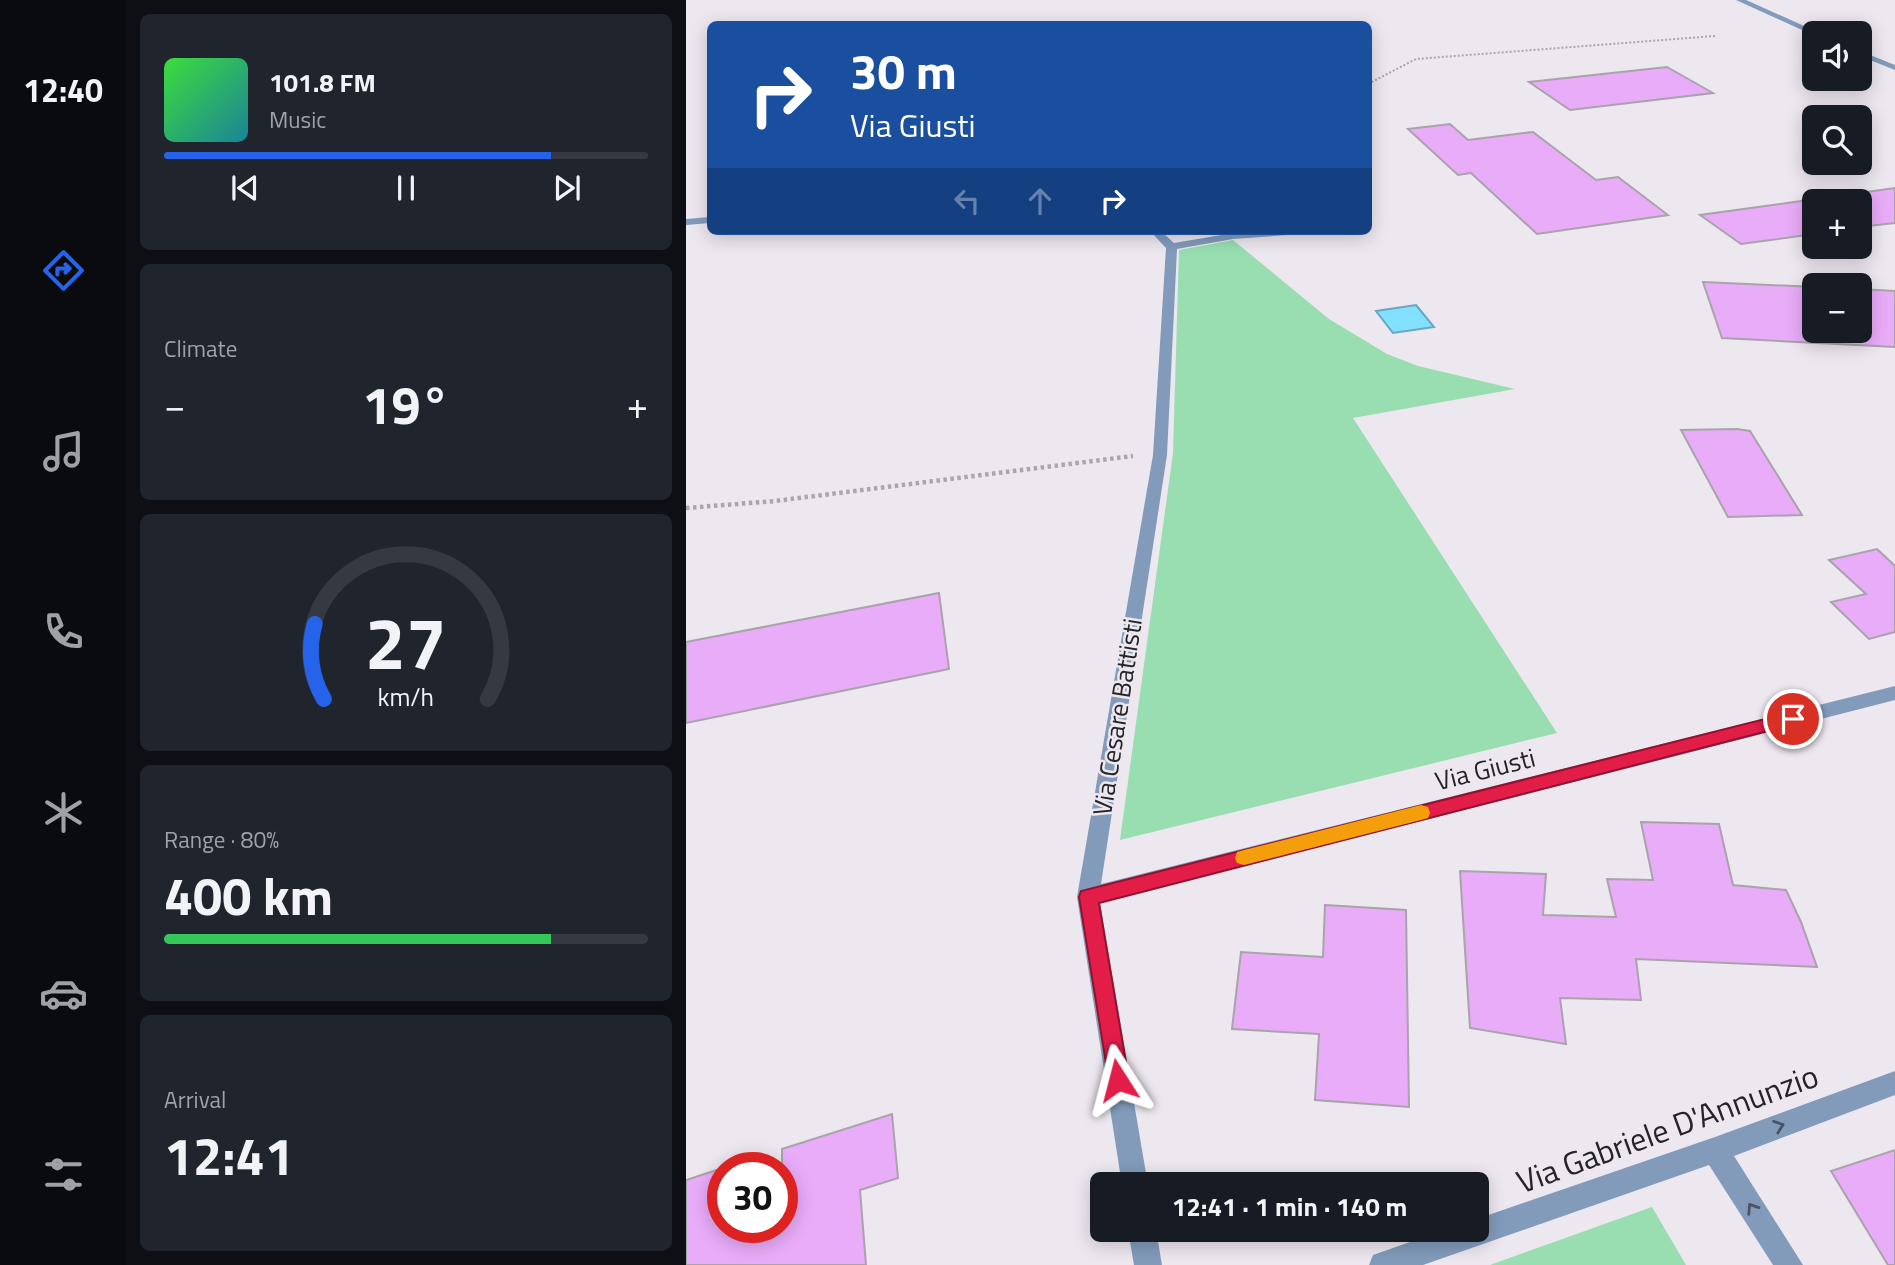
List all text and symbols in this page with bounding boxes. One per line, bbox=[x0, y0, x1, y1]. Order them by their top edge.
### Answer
map controls bbox=[1802, 21, 1872, 343]
button: sound bbox=[1802, 21, 1872, 91]
text: 30 m bbox=[850, 33, 957, 108]
icon: right bbox=[735, 49, 826, 140]
text: 101.8 FM bbox=[269, 63, 376, 102]
text: 12:40 bbox=[23, 66, 103, 114]
text: Via Giusti bbox=[850, 101, 976, 149]
text: Music bbox=[269, 102, 326, 137]
button: search bbox=[1802, 105, 1872, 175]
icon: previous bbox=[226, 169, 264, 207]
icon: pause bbox=[387, 169, 425, 207]
icon: next bbox=[548, 169, 586, 207]
icon: left bbox=[948, 182, 986, 220]
icon: ahead bbox=[1021, 182, 1059, 220]
icon: right bbox=[1094, 182, 1132, 220]
button: + bbox=[1802, 189, 1872, 259]
icon: directions bbox=[39, 246, 88, 295]
button: − bbox=[1802, 273, 1872, 343]
text: Climate bbox=[164, 331, 237, 366]
text: 19° bbox=[362, 365, 450, 444]
text: − bbox=[164, 376, 185, 434]
text: + bbox=[627, 376, 648, 434]
icon: music bbox=[39, 427, 88, 476]
text: 27 bbox=[365, 587, 447, 697]
icon: phone bbox=[39, 607, 88, 656]
street label: Via Cesare Battisti bbox=[1082, 616, 1152, 818]
text: km/h bbox=[378, 677, 434, 715]
pin bbox=[1763, 689, 1823, 749]
icon: arrive bbox=[1774, 700, 1812, 738]
street label: Via Giusti bbox=[1431, 738, 1539, 800]
icon: climate bbox=[39, 788, 88, 837]
text: Range · 80% bbox=[164, 822, 279, 857]
text: 400 km bbox=[164, 856, 333, 935]
icon: car bbox=[39, 969, 88, 1018]
position arrow bbox=[1081, 1043, 1155, 1117]
street label: Via Gabriele D'Annunzio bbox=[1509, 1051, 1825, 1205]
text: Arrival bbox=[164, 1082, 226, 1117]
text: 12:41 bbox=[164, 1116, 294, 1195]
one-way arrow bbox=[1773, 1120, 1785, 1134]
icon: filters bbox=[39, 1150, 88, 1199]
speed limit sign: 30 bbox=[707, 1152, 798, 1243]
text: 12:41 · 1 min · 140 m bbox=[1172, 1187, 1407, 1226]
one-way arrow bbox=[1748, 1202, 1761, 1215]

